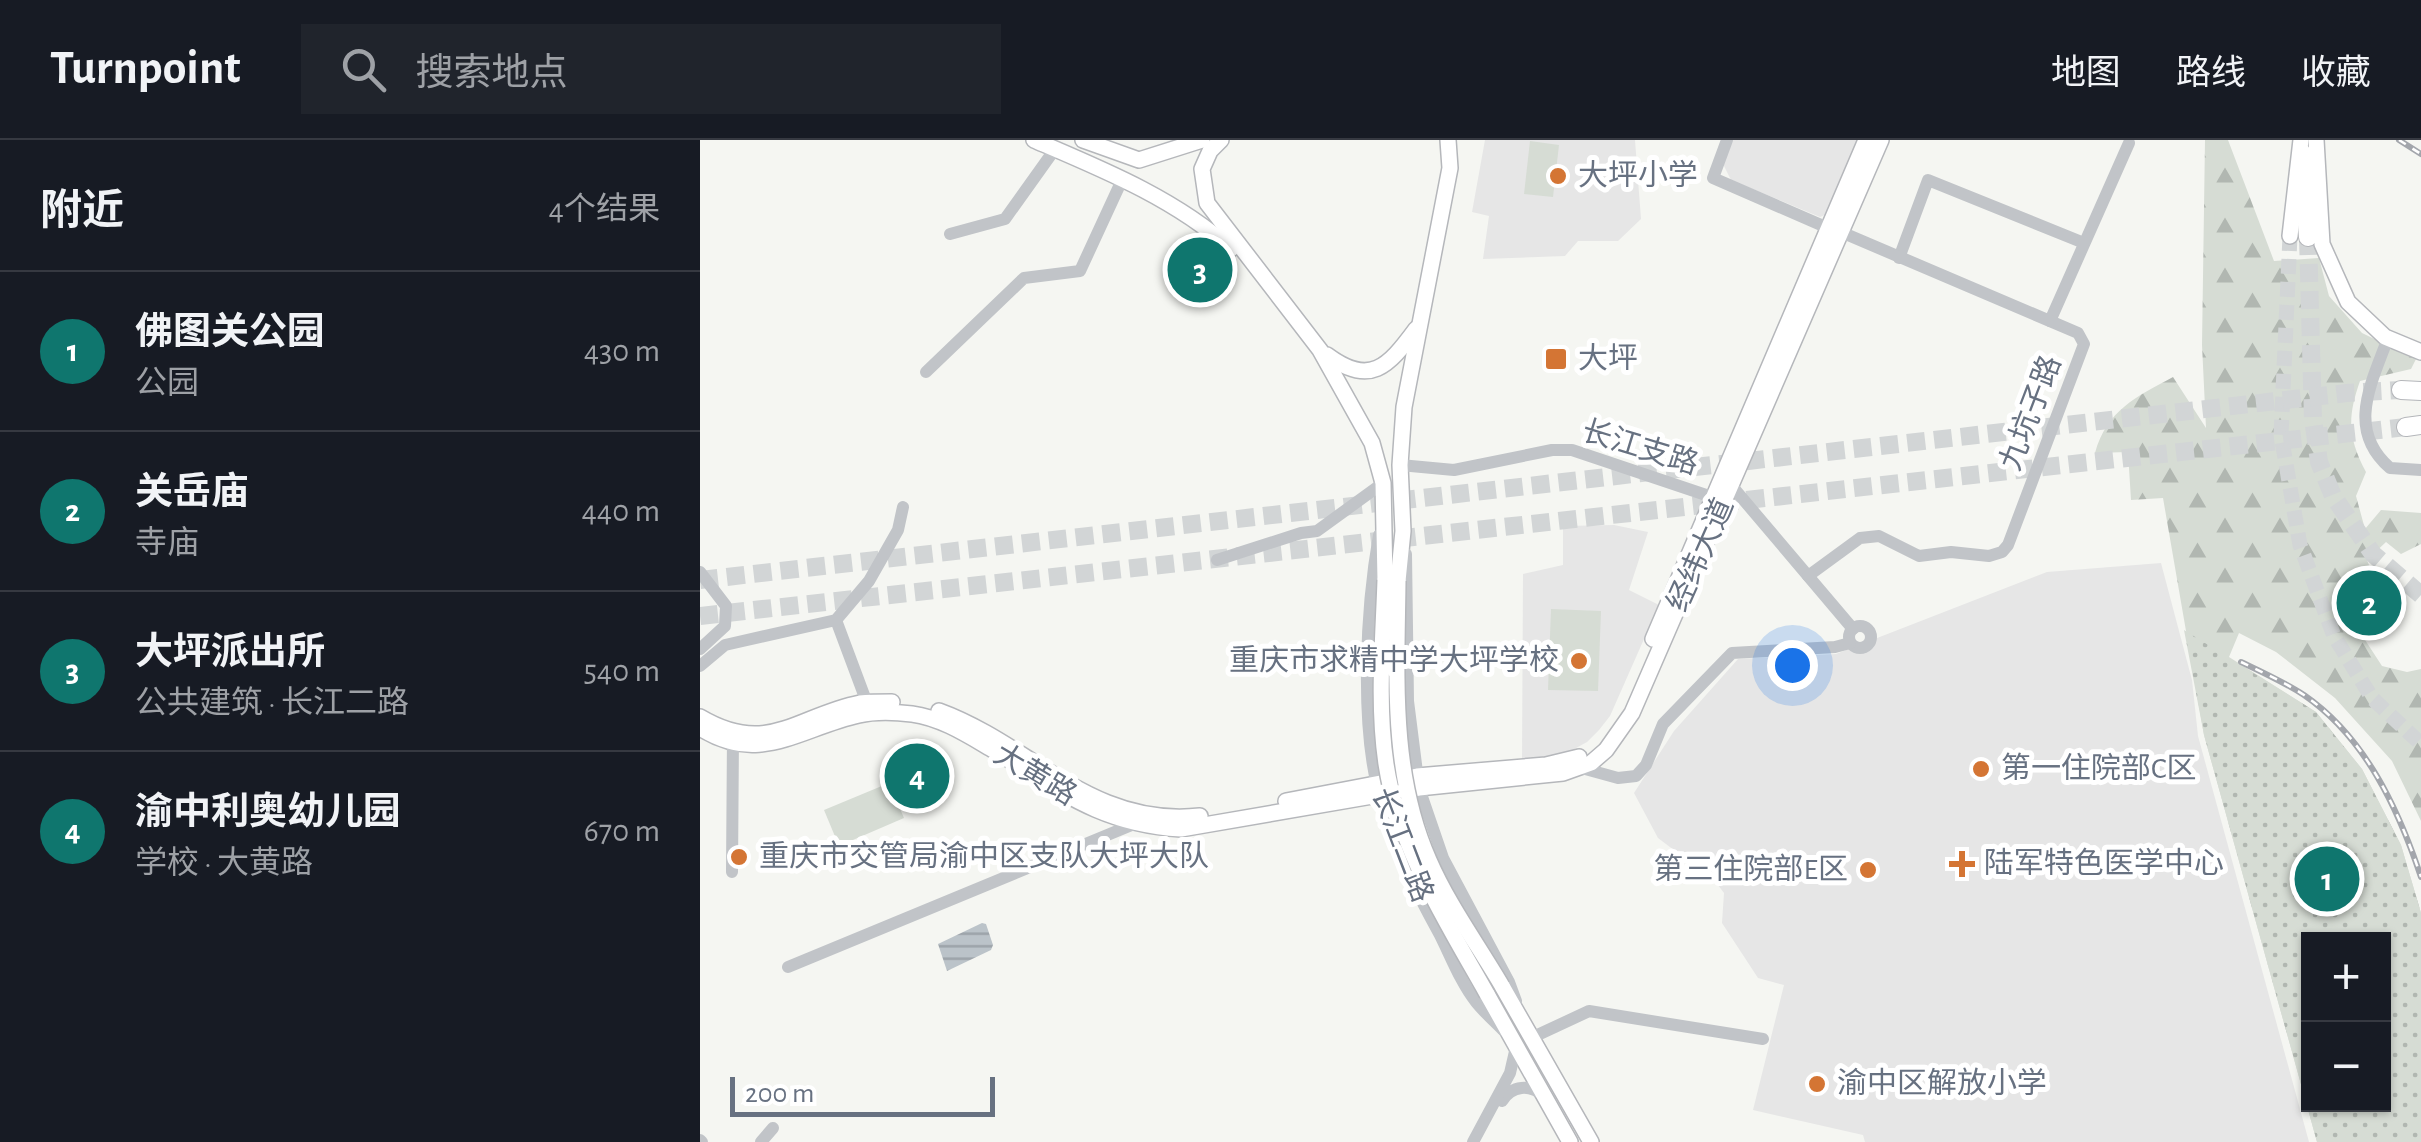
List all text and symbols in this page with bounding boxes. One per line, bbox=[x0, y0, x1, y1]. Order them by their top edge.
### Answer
search box bbox=[301, 24, 1001, 114]
icon: search bbox=[336, 42, 391, 97]
text: Turnpoint bbox=[50, 45, 241, 93]
text: 搜索地点 bbox=[416, 55, 568, 93]
text: 地图 bbox=[2051, 56, 2121, 91]
text: 路线 bbox=[2176, 56, 2246, 91]
text: 收藏 bbox=[2301, 56, 2371, 91]
place label: 大坪小学 bbox=[1578, 159, 1698, 191]
marker: 大坪小学 bbox=[1547, 165, 1569, 187]
text: 附近 bbox=[40, 190, 124, 232]
text: 4个结果 bbox=[549, 193, 660, 225]
pin: 3 bbox=[1168, 232, 1232, 308]
text: 佛图关公园 bbox=[135, 314, 325, 352]
text: 1 bbox=[67, 335, 78, 367]
text: 430 m bbox=[584, 335, 660, 367]
place label: 大坪 bbox=[1578, 343, 1638, 374]
marker: 大坪 bbox=[1543, 346, 1569, 372]
street label: 九坑子路 bbox=[1994, 351, 2067, 474]
text: 公园 bbox=[135, 367, 199, 399]
street label: 长江支路 bbox=[1578, 414, 1702, 480]
text: 关岳庙 bbox=[135, 474, 249, 512]
street label: 经纬大道 bbox=[1661, 493, 1739, 616]
text: 2 bbox=[65, 495, 80, 527]
text: 440 m bbox=[581, 495, 660, 527]
text: 寺庙 bbox=[135, 527, 199, 559]
pin: 2 bbox=[2336, 566, 2402, 640]
text: 大坪派出所 bbox=[135, 634, 325, 672]
your location bbox=[1767, 640, 1818, 691]
place label: 重庆市求精中学大坪学校 bbox=[1229, 644, 1559, 676]
marker: 重庆市求精中学大坪学校 bbox=[1568, 650, 1590, 672]
text: 3 bbox=[66, 655, 79, 687]
text: 540 m bbox=[583, 655, 660, 687]
text: 公共建筑 · 长江二路 bbox=[135, 687, 409, 719]
street label: 大黄路 bbox=[989, 737, 1082, 811]
pin: 4 bbox=[884, 738, 950, 814]
place label: 第一住院部C区 bbox=[2001, 752, 2197, 784]
marker: 第一住院部C区 bbox=[1970, 758, 1992, 780]
street label: 长江二路 bbox=[1366, 783, 1439, 906]
text: 渝中利奥幼儿园 bbox=[135, 794, 401, 832]
text: 4 bbox=[64, 815, 81, 847]
text: 670 m bbox=[584, 815, 660, 847]
place label: 重庆市交管局渝中区支队大坪大队 bbox=[759, 840, 1209, 872]
pin: 1 bbox=[2294, 842, 2360, 916]
marker: 重庆市交管局渝中区支队大坪大队 bbox=[728, 846, 750, 868]
text: 学校 · 大黄路 bbox=[135, 847, 313, 879]
place label: 陆军特色医学中心 bbox=[1984, 847, 2224, 879]
marker: 陆军特色医学中心 bbox=[1949, 851, 1975, 877]
place label: 第三住院部E区 bbox=[1654, 853, 1848, 885]
marker: 第三住院部E区 bbox=[1857, 859, 1879, 881]
map controls bbox=[2301, 932, 2391, 1112]
button: + bbox=[2301, 932, 2391, 1022]
button: − bbox=[2301, 1022, 2391, 1112]
place label: 渝中区解放小学 bbox=[1837, 1067, 2047, 1099]
scale bar bbox=[730, 1072, 995, 1116]
marker: 渝中区解放小学 bbox=[1806, 1073, 1828, 1095]
text: 200 m bbox=[745, 1080, 814, 1108]

